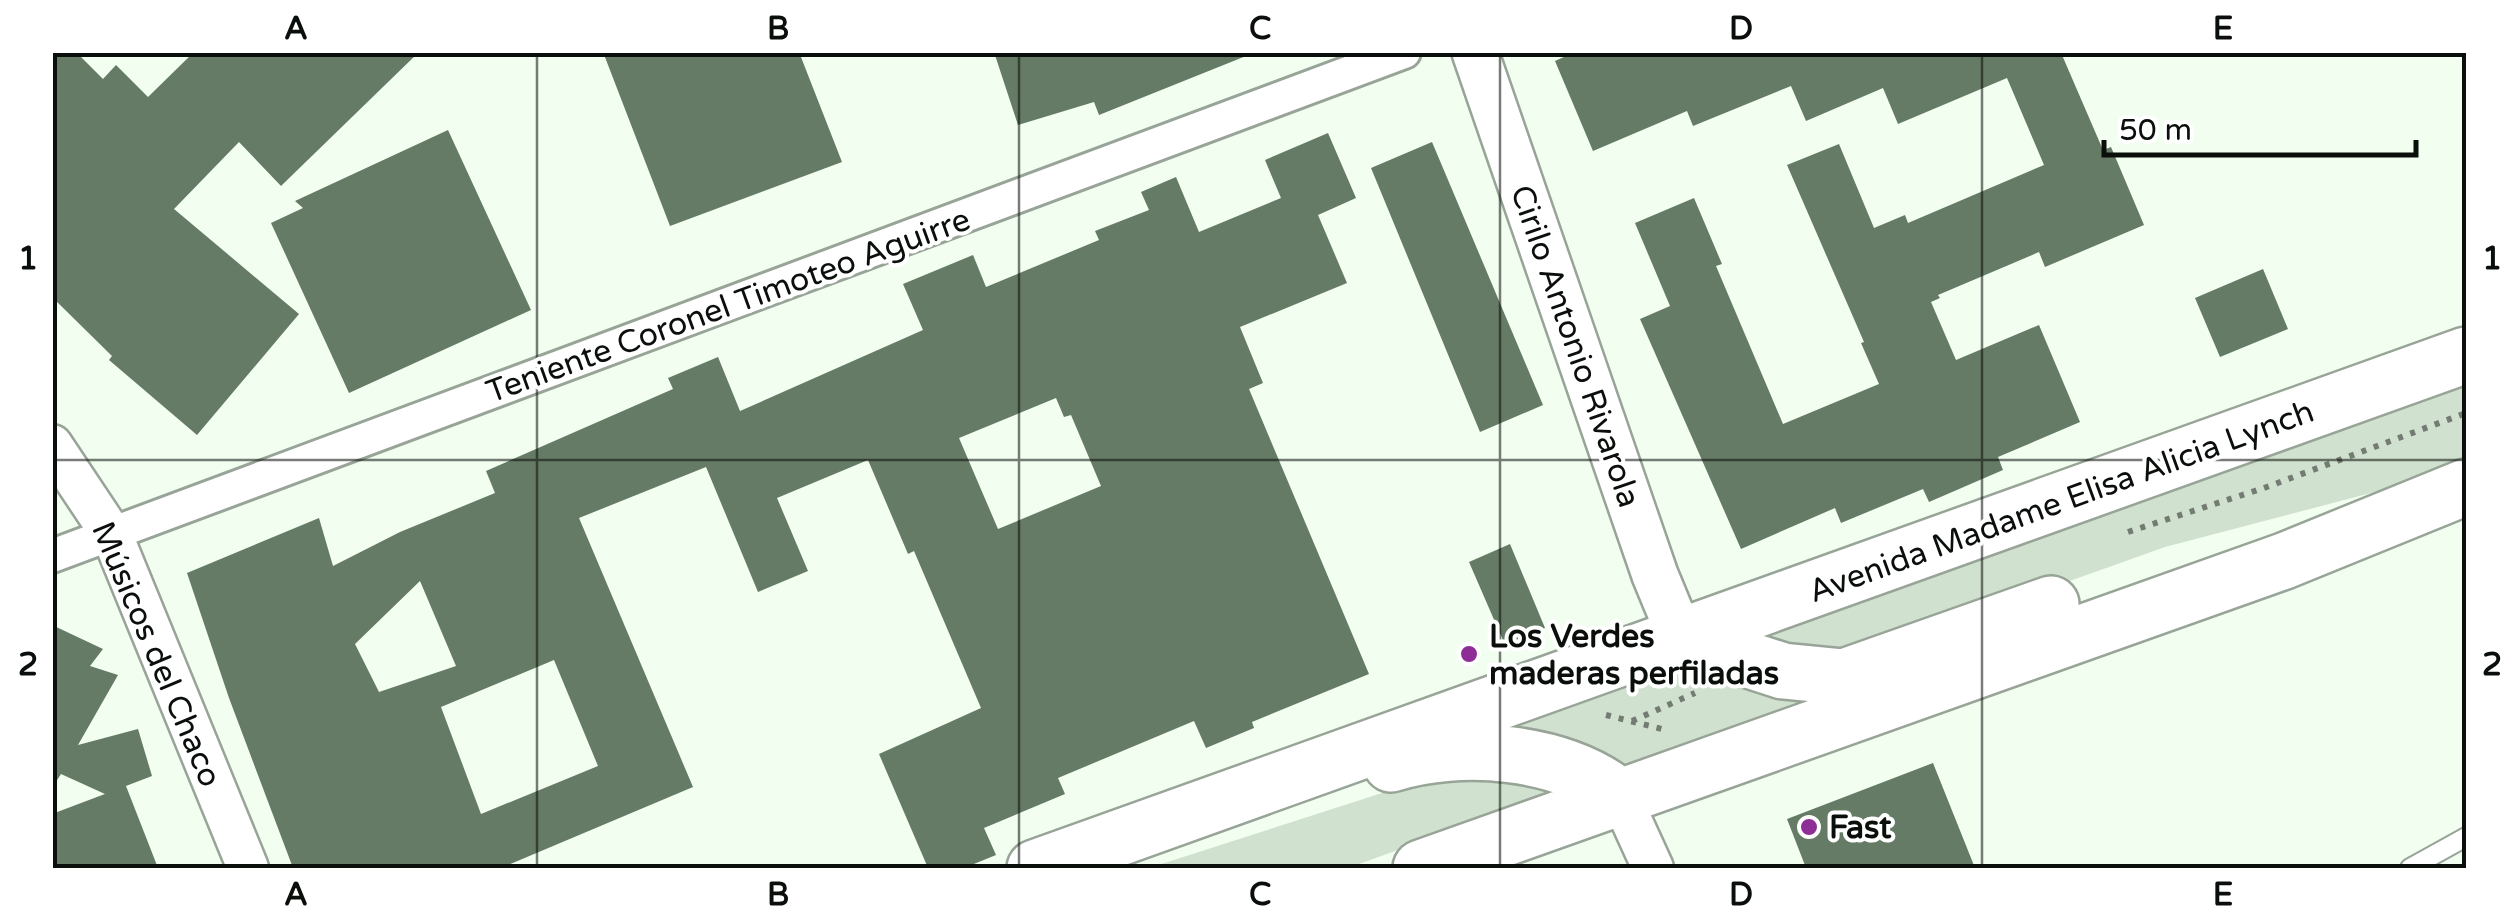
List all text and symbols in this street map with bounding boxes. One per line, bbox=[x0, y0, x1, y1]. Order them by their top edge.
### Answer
text: A bbox=[284, 10, 308, 48]
text: B bbox=[767, 10, 789, 48]
text: C bbox=[1249, 10, 1271, 48]
text: D bbox=[1729, 10, 1753, 48]
text: E bbox=[2213, 10, 2233, 48]
scale bar bbox=[2104, 95, 2416, 157]
text: 50 m bbox=[2119, 112, 2192, 149]
street label: Cirilo Antonio Rivarola bbox=[1502, 180, 1648, 512]
street label: Teniente Coronel Timoteo Aguirre bbox=[481, 201, 975, 411]
text: 1 bbox=[18, 240, 38, 278]
text: 1 bbox=[2482, 240, 2502, 278]
street label: Avenida Madame Elisa Alicia Lynch bbox=[1803, 393, 2319, 611]
street label: Músicos del Chaco bbox=[83, 516, 229, 793]
place label: Los Verdes maderas perfiladas bbox=[1489, 618, 1779, 693]
marker: Los Verdes maderas perfiladas bbox=[1458, 643, 1480, 665]
text: 2 bbox=[18, 646, 38, 684]
text: 2 bbox=[2482, 646, 2502, 684]
place label: Fast bbox=[1829, 809, 1892, 847]
marker: Fast bbox=[1798, 816, 1820, 838]
text: A bbox=[284, 876, 308, 914]
text: B bbox=[767, 876, 789, 914]
text: C bbox=[1249, 876, 1271, 914]
text: D bbox=[1729, 876, 1753, 914]
text: E bbox=[2213, 876, 2233, 914]

